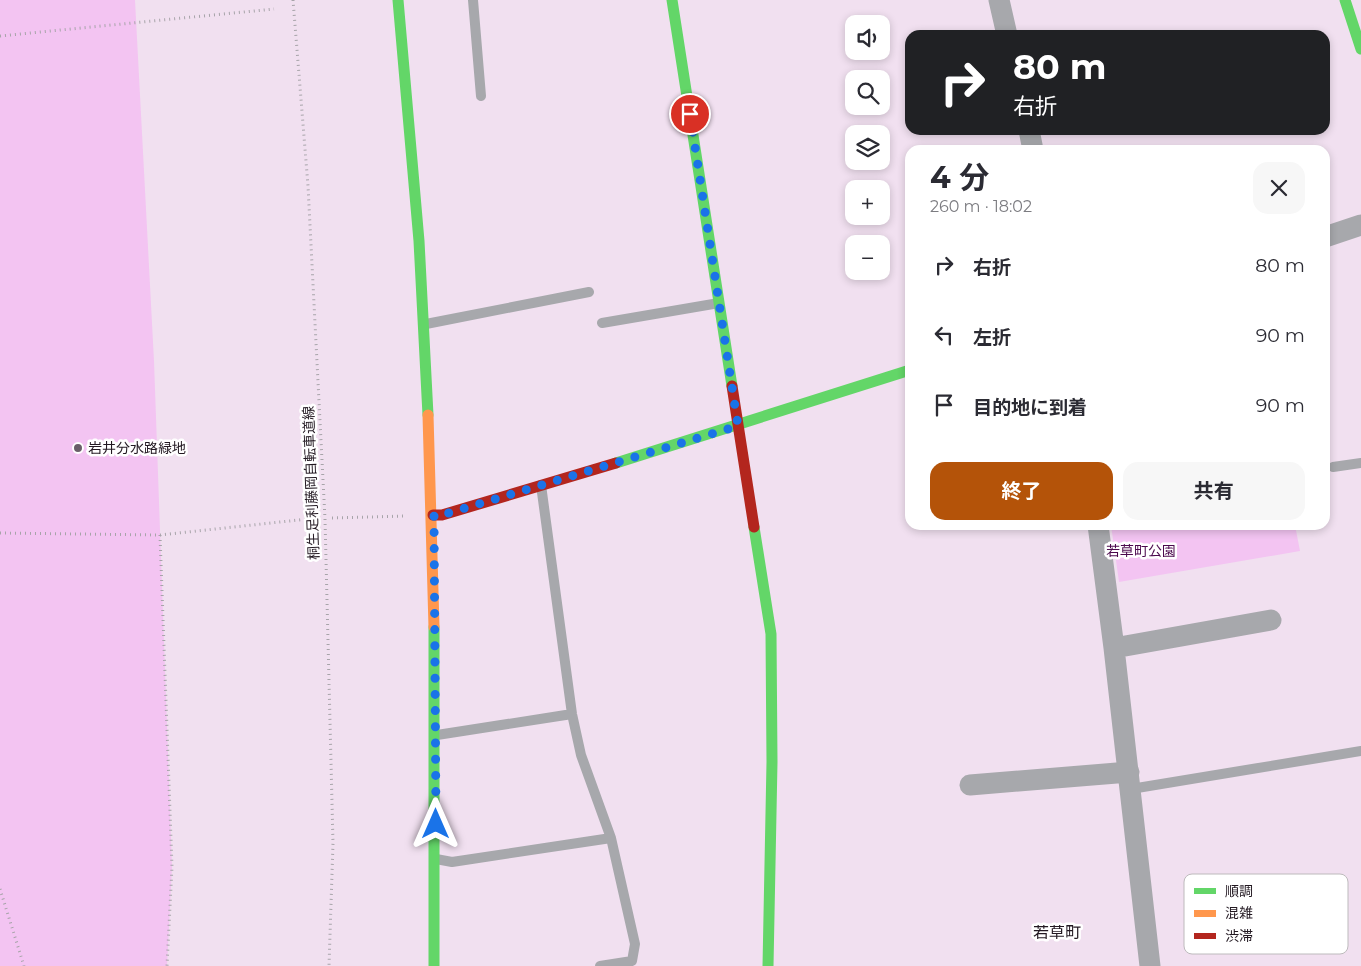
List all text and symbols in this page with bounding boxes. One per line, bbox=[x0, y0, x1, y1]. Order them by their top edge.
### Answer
map controls bbox=[845, 15, 890, 280]
button: sound bbox=[845, 15, 890, 60]
text: 80 m bbox=[1013, 45, 1107, 88]
icon: right bbox=[930, 50, 995, 115]
button: search bbox=[845, 70, 890, 115]
pin bbox=[669, 93, 711, 135]
text: 右折 bbox=[1013, 93, 1057, 120]
icon: arrive bbox=[676, 100, 704, 128]
button: layers bbox=[845, 125, 890, 170]
text: 4 分 bbox=[930, 159, 989, 196]
button: close bbox=[1253, 162, 1305, 214]
button: + bbox=[845, 180, 890, 225]
text: 260 m · 18:02 bbox=[930, 197, 1032, 216]
button: − bbox=[845, 235, 890, 280]
icon: right bbox=[930, 251, 958, 279]
text: 80 m bbox=[1255, 254, 1305, 277]
text: 右折 bbox=[973, 256, 1011, 279]
icon: left bbox=[930, 321, 958, 349]
text: 90 m bbox=[1256, 324, 1305, 347]
text: 左折 bbox=[973, 326, 1011, 349]
icon: arrive bbox=[930, 391, 958, 419]
text: 90 m bbox=[1256, 394, 1305, 417]
text: 目的地に到着 bbox=[973, 396, 1087, 419]
street label: 桐生足利藤岡自転車道線 bbox=[299, 406, 323, 560]
place label: 岩井分水路緑地 bbox=[88, 439, 186, 457]
marker: 岩井分水路緑地 bbox=[72, 442, 84, 454]
button: 終了 bbox=[930, 462, 1113, 520]
button: 共有 bbox=[1123, 462, 1305, 520]
park label: 若草町公園 bbox=[1106, 542, 1176, 560]
position arrow bbox=[409, 797, 461, 849]
legend bbox=[1184, 874, 1348, 954]
text: 順調 bbox=[1225, 882, 1253, 900]
text: 混雑 bbox=[1225, 904, 1253, 922]
district label: 若草町 bbox=[1033, 923, 1081, 942]
text: 渋滞 bbox=[1225, 927, 1253, 945]

